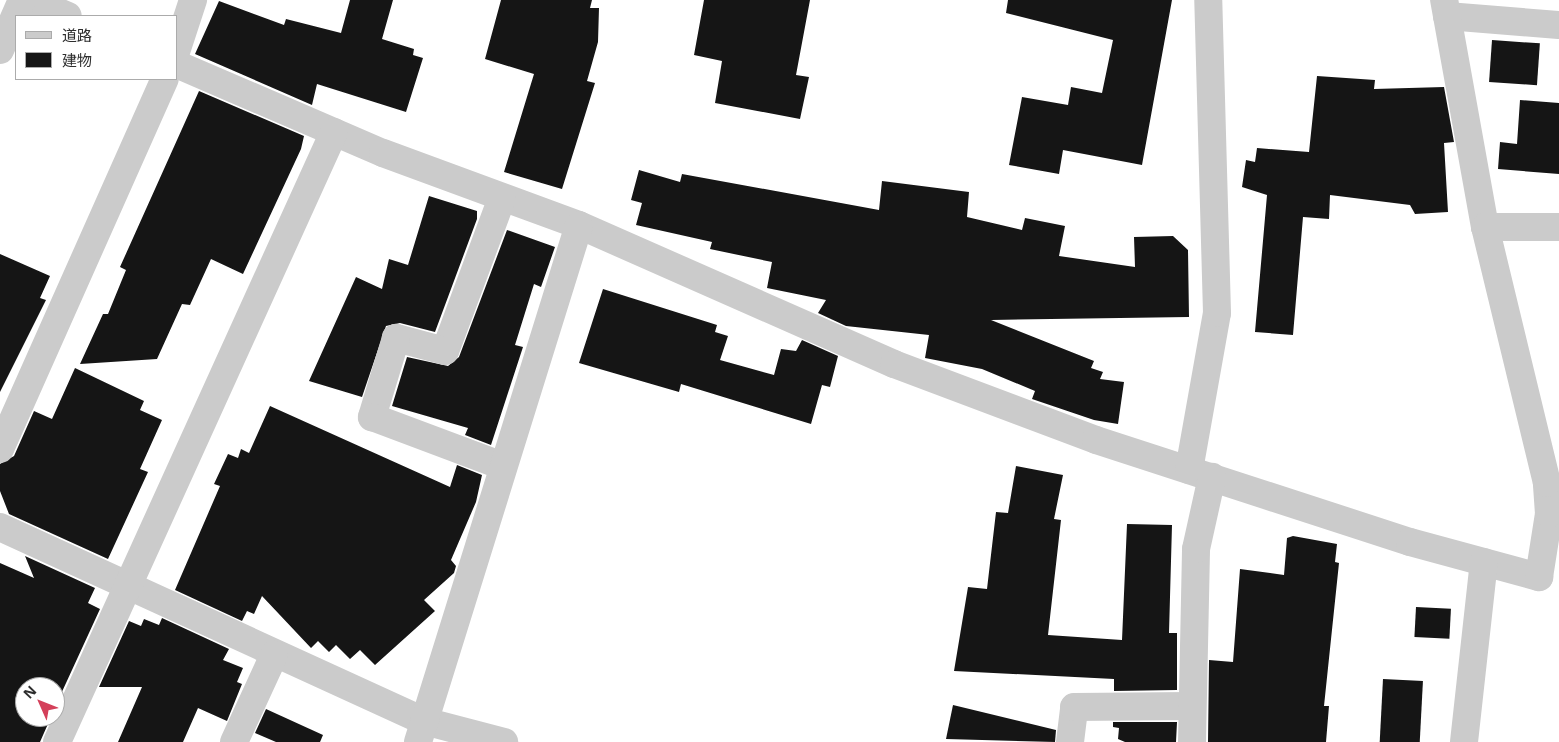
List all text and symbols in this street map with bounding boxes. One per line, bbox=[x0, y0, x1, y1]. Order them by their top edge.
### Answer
legend bbox=[15, 15, 178, 80]
text: 道路 bbox=[62, 25, 92, 45]
text: 建物 bbox=[62, 50, 92, 70]
north arrow bbox=[15, 677, 65, 727]
text: N bbox=[19, 681, 40, 703]

